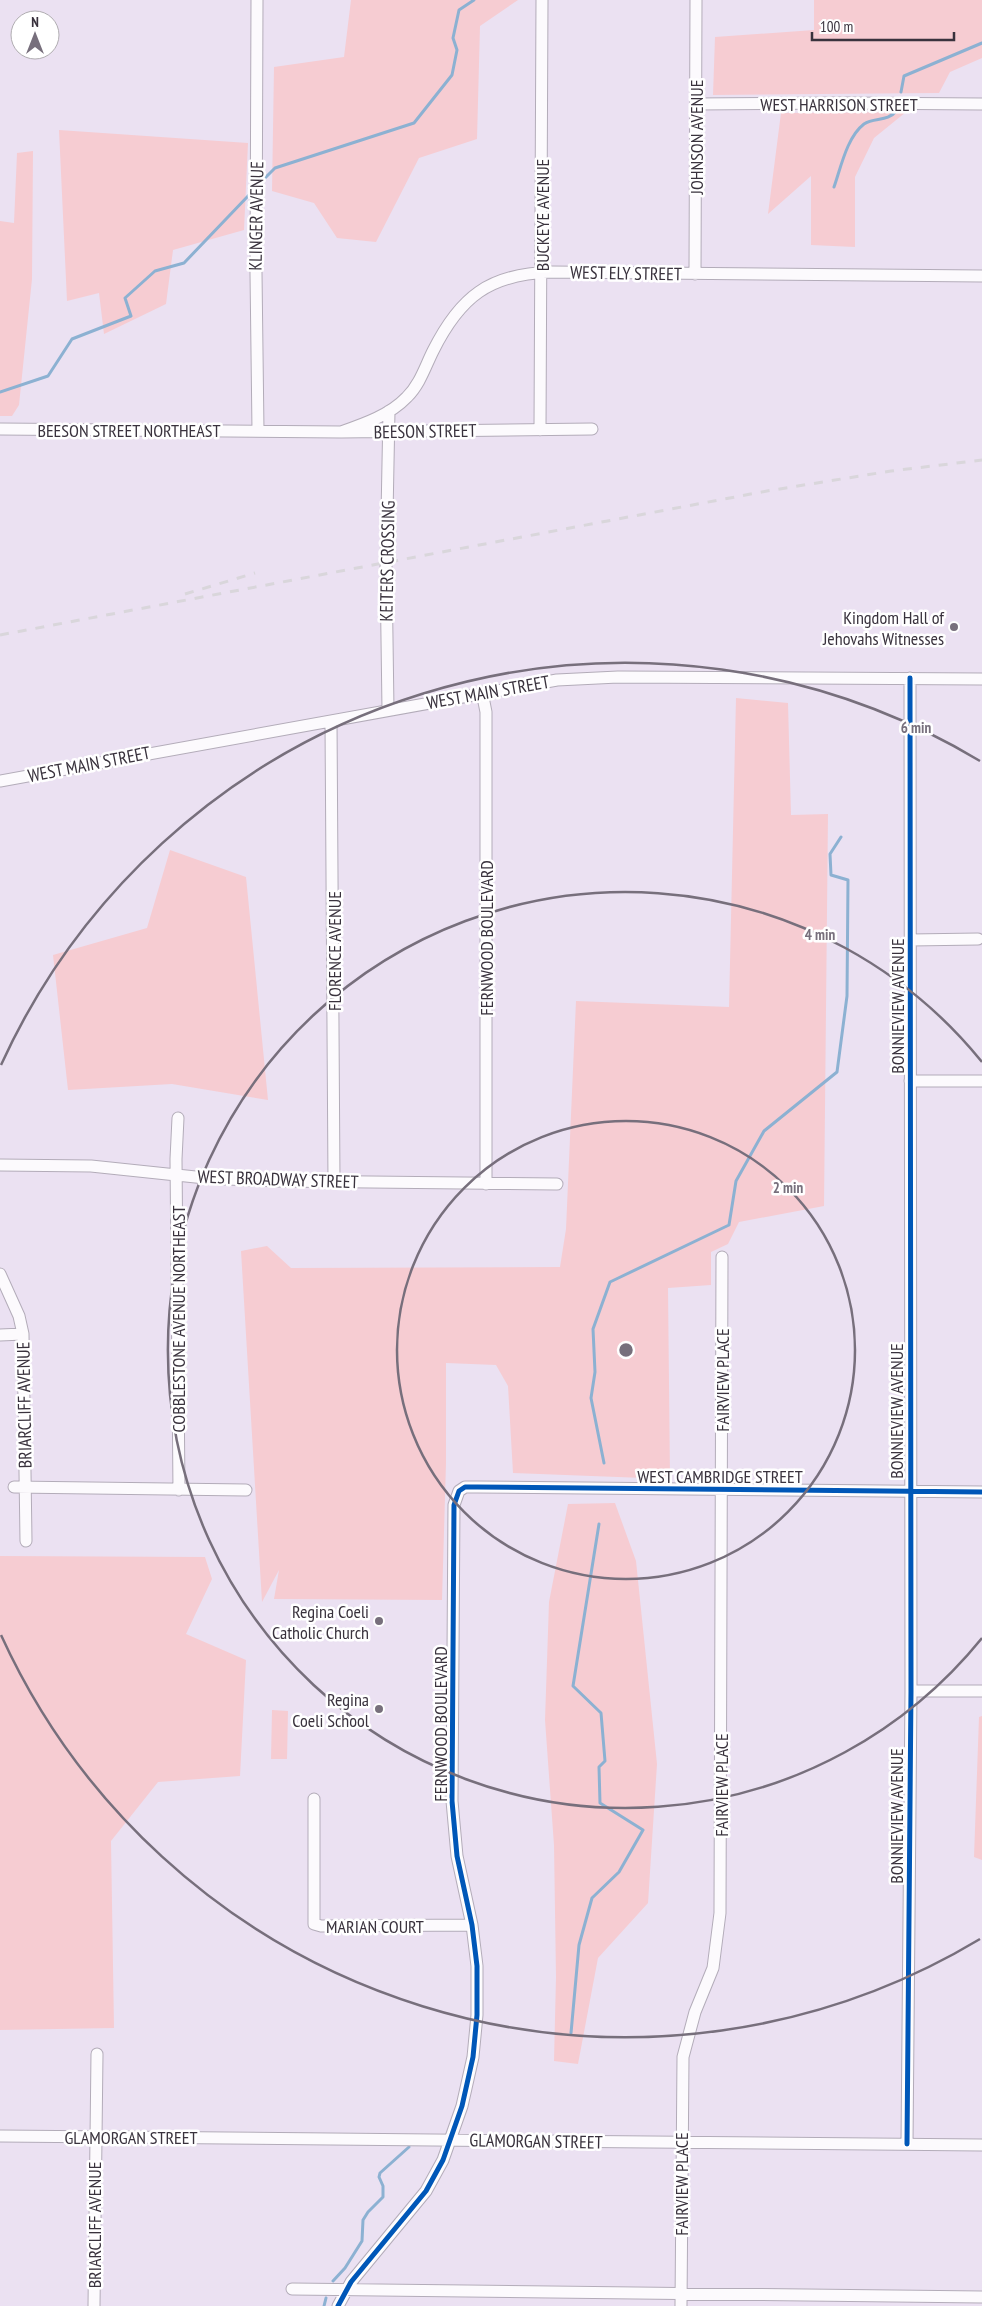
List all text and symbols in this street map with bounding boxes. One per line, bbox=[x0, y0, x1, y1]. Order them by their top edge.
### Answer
north arrow bbox=[10, 10, 60, 60]
scale bar bbox=[812, 10, 954, 42]
text: N bbox=[31, 13, 39, 31]
text: 100 m bbox=[820, 17, 853, 36]
street label: JOHNSON AVENUE bbox=[685, 80, 708, 195]
street label: WEST HARRISON STREET bbox=[760, 93, 918, 116]
street label: BUCKEYE AVENUE bbox=[531, 159, 554, 271]
street label: KLINGER AVENUE bbox=[244, 161, 268, 271]
street label: WEST ELY STREET bbox=[570, 261, 682, 285]
street label: BEESON STREET NORTHEAST bbox=[37, 419, 221, 442]
street label: BEESON STREET bbox=[373, 419, 477, 443]
street label: KEITERS CROSSING bbox=[374, 500, 400, 622]
place label: Kingdom Hall of Jehovahs Witnesses bbox=[822, 606, 945, 650]
marker: Kingdom Hall of Jehovahs Witnesses bbox=[948, 621, 960, 633]
street label: WEST MAIN STREET bbox=[425, 670, 551, 714]
text: 6 min bbox=[901, 718, 931, 737]
street label: WEST MAIN STREET bbox=[26, 741, 152, 787]
street label: FERNWOOD BOULEVARD bbox=[475, 860, 498, 1016]
street label: FLORENCE AVENUE bbox=[323, 891, 346, 1011]
text: 4 min bbox=[805, 925, 835, 944]
street label: BONNIEVIEW AVENUE bbox=[886, 938, 909, 1074]
street label: WEST BROADWAY STREET bbox=[197, 1165, 359, 1193]
text: 2 min bbox=[773, 1178, 803, 1197]
street label: COBBLESTONE AVENUE NORTHEAST bbox=[167, 1205, 190, 1433]
street label: FAIRVIEW PLACE bbox=[711, 1328, 734, 1432]
street label: BRIARCLIFF AVENUE bbox=[11, 1341, 37, 1469]
centre of rings bbox=[617, 1341, 635, 1359]
street label: BONNIEVIEW AVENUE bbox=[885, 1343, 908, 1479]
street label: WEST CAMBRIDGE STREET bbox=[637, 1465, 803, 1488]
place label: Regina Coeli Catholic Church bbox=[272, 1600, 369, 1644]
marker: Regina Coeli Catholic Church bbox=[373, 1615, 385, 1627]
street label: FERNWOOD BOULEVARD bbox=[429, 1646, 452, 1802]
place label: Regina Coeli School bbox=[292, 1688, 370, 1732]
marker: Regina Coeli School bbox=[373, 1703, 385, 1715]
street label: FAIRVIEW PLACE bbox=[710, 1733, 733, 1837]
street label: BONNIEVIEW AVENUE bbox=[885, 1748, 908, 1884]
street label: MARIAN COURT bbox=[326, 1915, 424, 1938]
street label: GLAMORGAN STREET bbox=[64, 2126, 198, 2149]
street label: GLAMORGAN STREET bbox=[469, 2128, 603, 2154]
street label: FAIRVIEW PLACE bbox=[670, 2132, 693, 2236]
street label: BRIARCLIFF AVENUE bbox=[83, 2162, 106, 2288]

